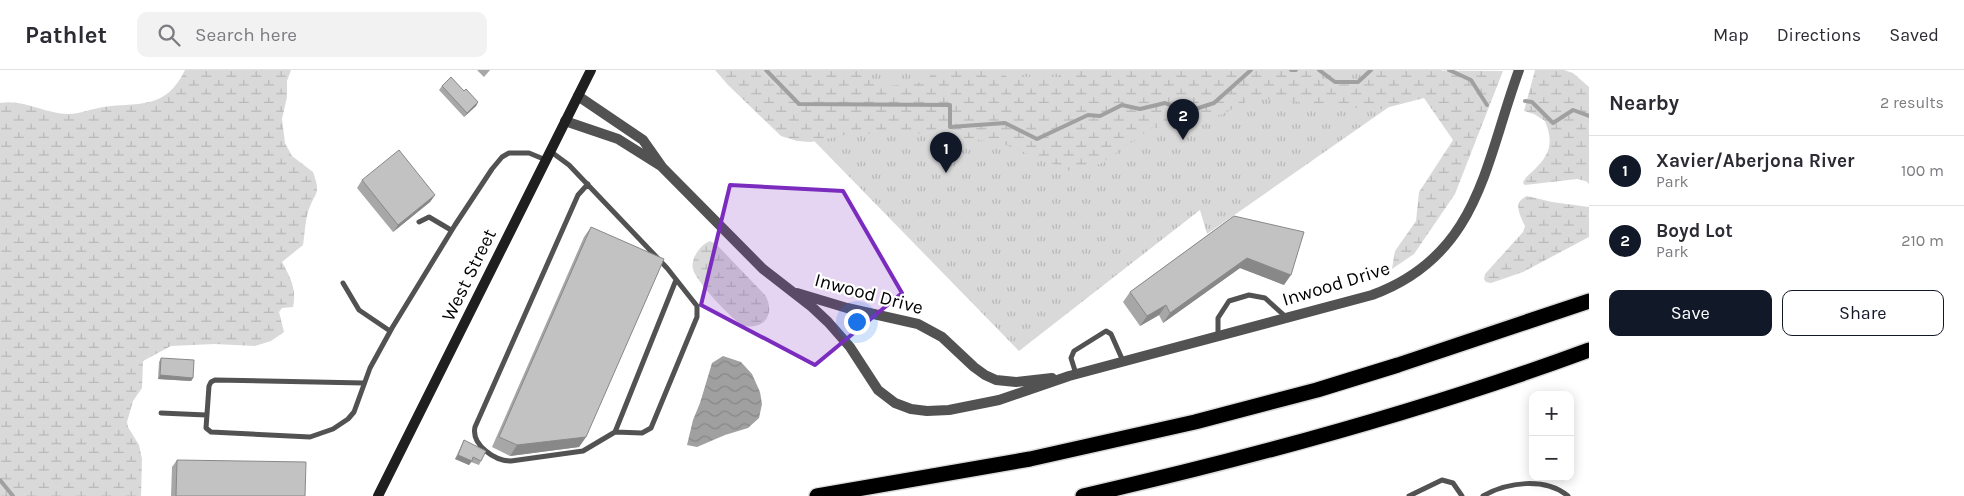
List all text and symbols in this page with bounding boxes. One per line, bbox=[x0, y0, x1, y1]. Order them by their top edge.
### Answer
search box bbox=[137, 12, 487, 57]
text: Pathlet bbox=[25, 21, 107, 49]
icon: search bbox=[155, 21, 183, 49]
text: Search here bbox=[195, 24, 297, 46]
text: Map bbox=[1713, 24, 1749, 46]
text: Directions bbox=[1777, 24, 1861, 46]
text: Saved bbox=[1889, 24, 1939, 46]
text: Nearby bbox=[1609, 91, 1679, 115]
text: 2 results bbox=[1880, 93, 1944, 112]
pin: 2 bbox=[1167, 99, 1199, 140]
pin: 1 bbox=[930, 132, 962, 173]
text: Xavier/Aberjona River bbox=[1656, 150, 1854, 172]
text: 1 bbox=[1622, 161, 1628, 180]
text: 100 m bbox=[1901, 161, 1944, 180]
text: Park bbox=[1656, 172, 1688, 191]
text: Boyd Lot bbox=[1656, 220, 1733, 242]
street label: West Street bbox=[437, 225, 501, 325]
text: 2 bbox=[1620, 231, 1630, 250]
text: 210 m bbox=[1901, 231, 1944, 250]
text: Park bbox=[1656, 242, 1688, 261]
street label: Inwood Drive bbox=[1279, 257, 1393, 311]
street label: Inwood Drive bbox=[812, 269, 926, 319]
button: Save bbox=[1609, 290, 1772, 336]
button: Share bbox=[1782, 290, 1944, 336]
your location bbox=[844, 309, 870, 335]
map controls bbox=[1529, 391, 1574, 481]
button: + bbox=[1529, 391, 1574, 436]
button: − bbox=[1529, 436, 1574, 481]

